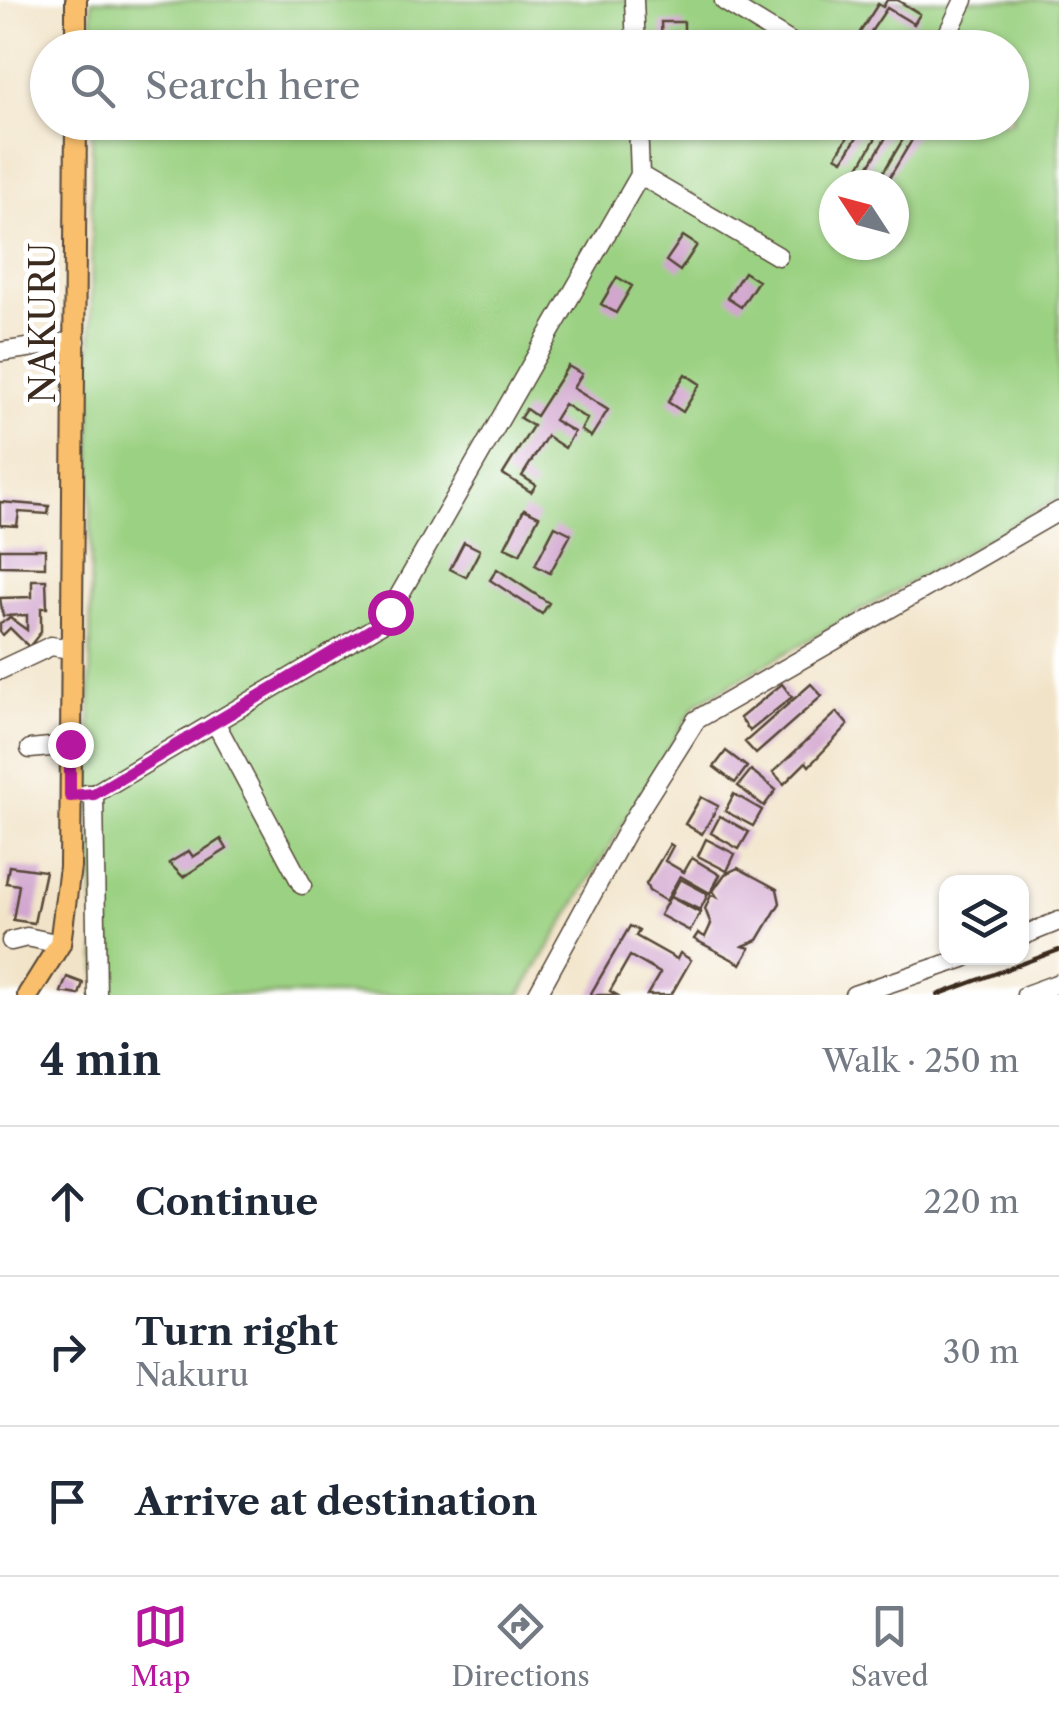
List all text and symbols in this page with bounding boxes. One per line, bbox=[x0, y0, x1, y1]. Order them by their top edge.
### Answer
search box bbox=[30, 30, 1029, 140]
icon: search bbox=[65, 58, 120, 113]
text: Search here bbox=[145, 62, 360, 109]
north arrow bbox=[819, 170, 909, 260]
street label: NAKURU bbox=[21, 243, 64, 403]
route start bbox=[368, 590, 414, 636]
route end bbox=[48, 722, 94, 768]
map controls bbox=[939, 875, 1029, 965]
button: layers bbox=[939, 875, 1029, 965]
text: 4 min bbox=[40, 1034, 161, 1086]
text: Walk · 250 m bbox=[822, 1041, 1019, 1080]
icon: ahead bbox=[40, 1174, 95, 1229]
text: Continue bbox=[135, 1178, 318, 1225]
text: 220 m bbox=[924, 1182, 1019, 1221]
text: Turn right bbox=[135, 1308, 338, 1355]
icon: right bbox=[40, 1324, 95, 1379]
text: 30 m bbox=[943, 1332, 1019, 1371]
text: Nakuru bbox=[135, 1355, 249, 1394]
icon: arrive bbox=[40, 1474, 95, 1529]
text: Arrive at destination bbox=[135, 1478, 538, 1525]
tab: Map bbox=[130, 1599, 191, 1693]
tab: Directions bbox=[451, 1599, 590, 1693]
tab: Saved bbox=[851, 1599, 929, 1693]

